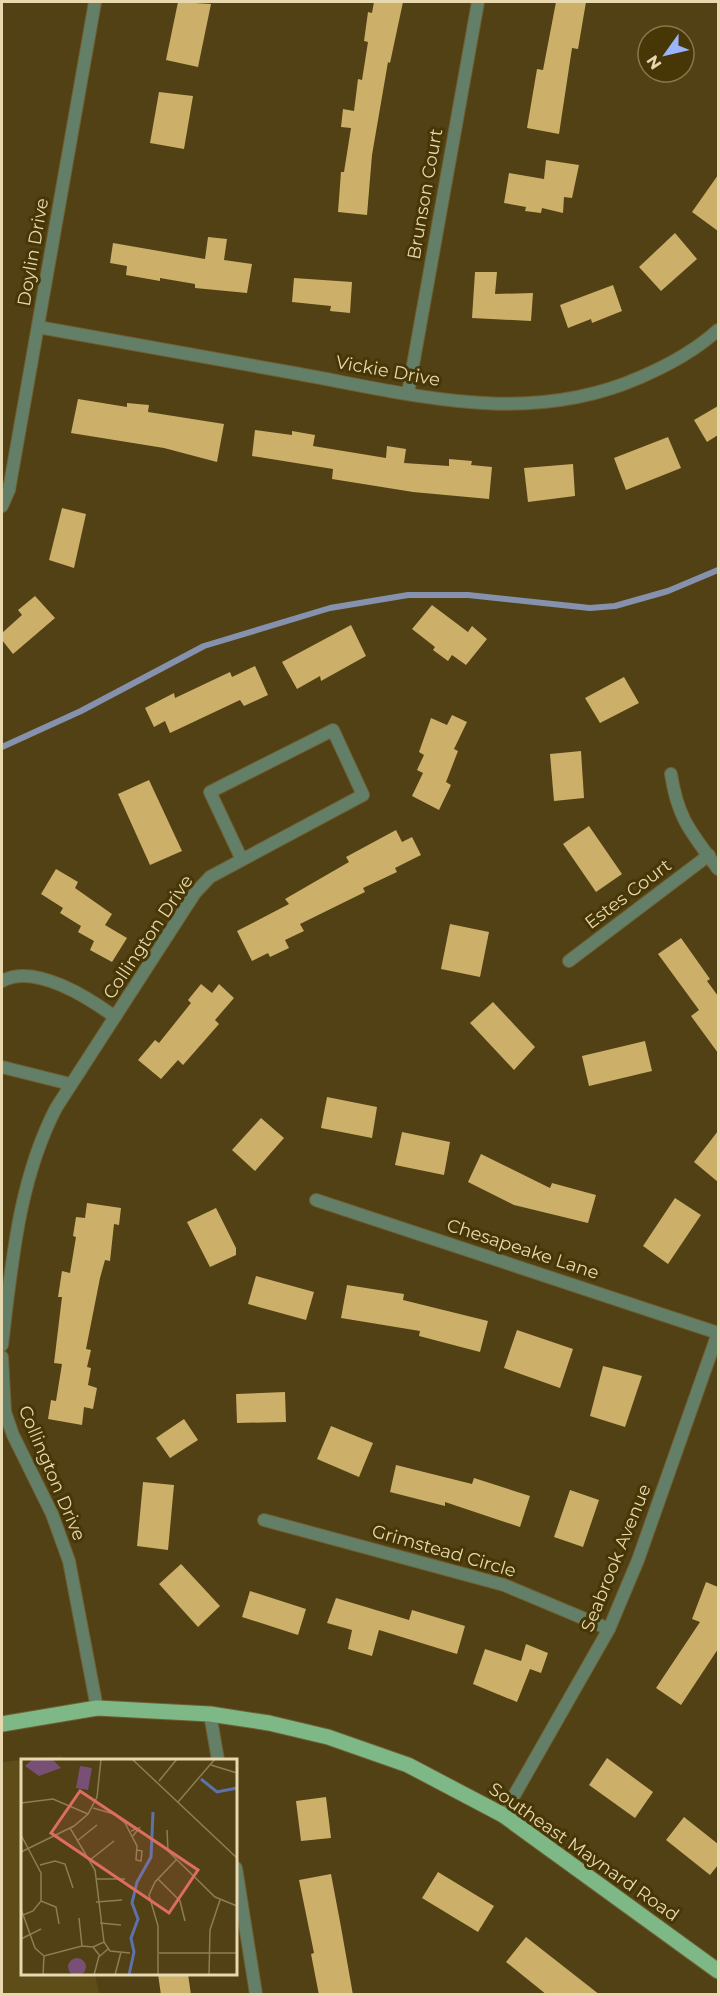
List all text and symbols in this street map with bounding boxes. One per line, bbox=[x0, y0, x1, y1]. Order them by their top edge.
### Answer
north arrow bbox=[636, 24, 696, 84]
text: N bbox=[642, 51, 665, 73]
street label: Brunson Court bbox=[403, 127, 447, 261]
street label: Doylin Drive bbox=[13, 196, 53, 308]
street label: Vickie Drive bbox=[334, 351, 442, 391]
street label: Estes Court bbox=[580, 854, 676, 934]
street label: Collington Drive bbox=[98, 871, 198, 1003]
street label: Chesapeake Lane bbox=[444, 1214, 602, 1284]
street label: Collington Drive bbox=[14, 1402, 90, 1544]
street label: Seabrook Avenue bbox=[576, 1481, 656, 1635]
street label: Grimstead Circle bbox=[369, 1520, 519, 1582]
inset map bbox=[21, 1759, 237, 1975]
street label: Southeast Maynard Road bbox=[485, 1778, 683, 1926]

